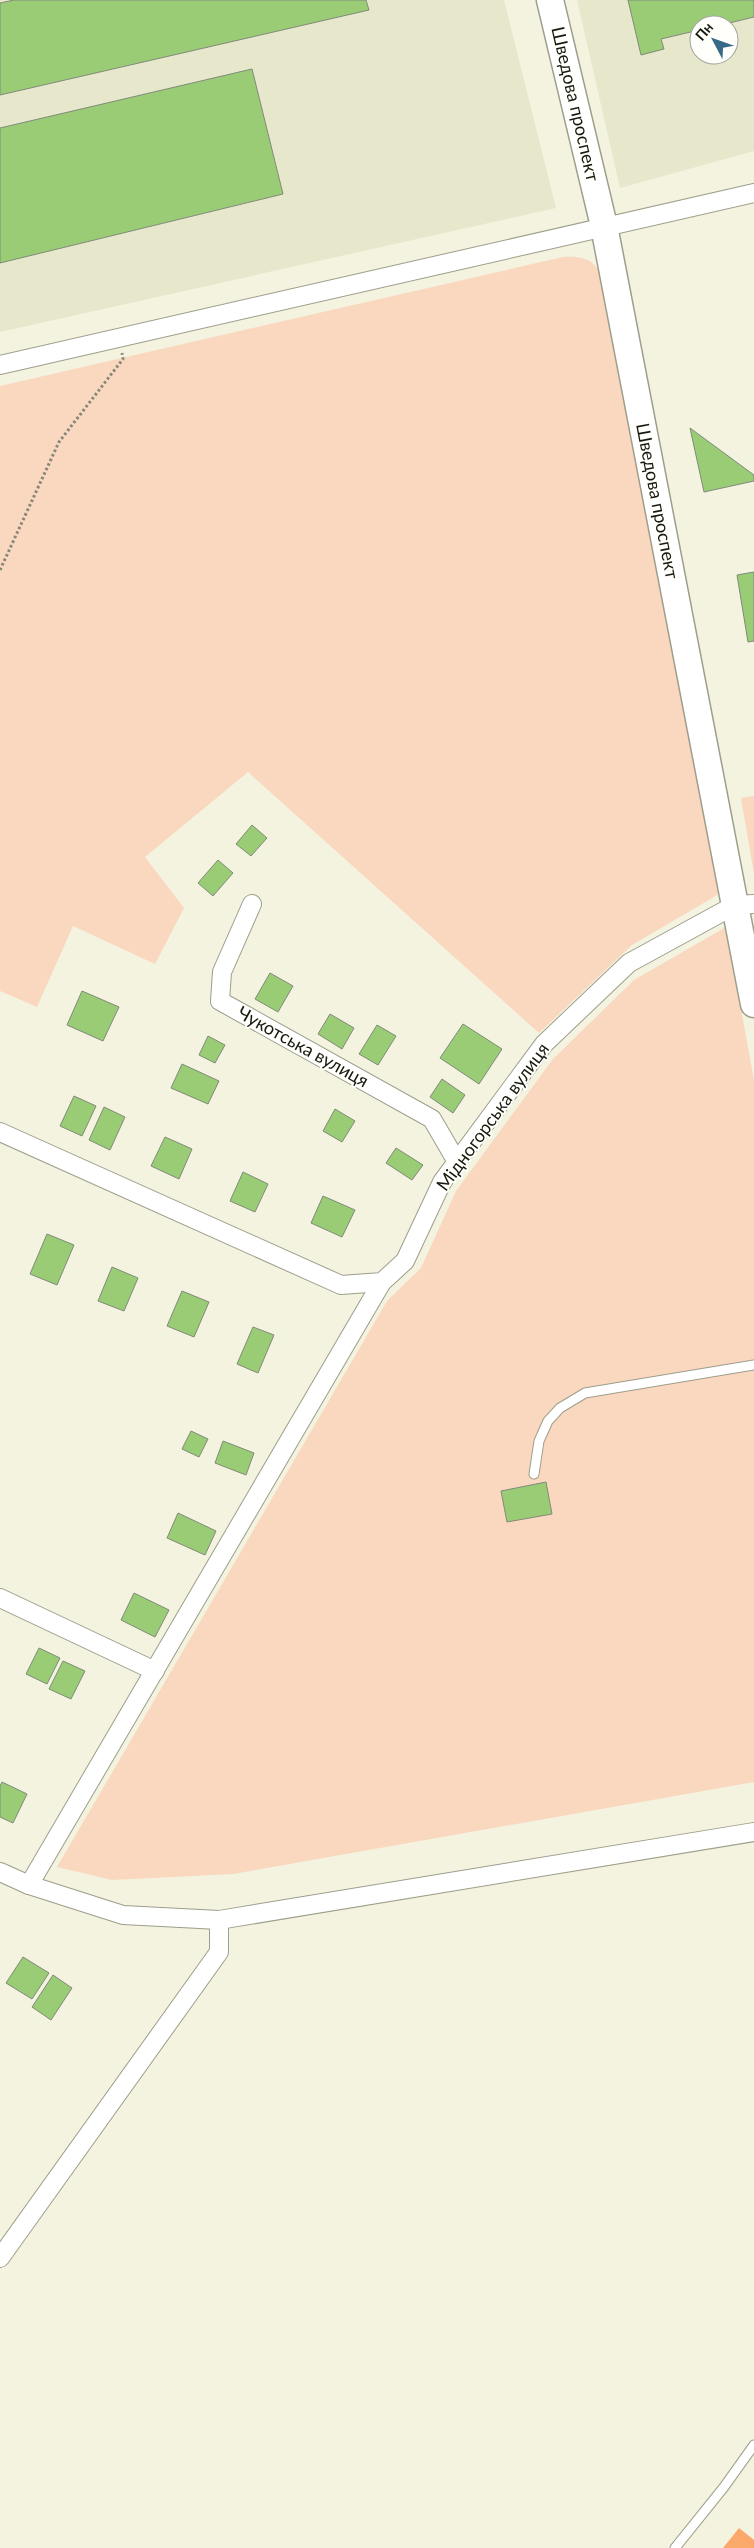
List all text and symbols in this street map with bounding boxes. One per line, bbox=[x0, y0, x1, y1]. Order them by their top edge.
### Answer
north arrow bbox=[689, 15, 739, 65]
text: Пн bbox=[691, 19, 716, 44]
street label: Шведова проспект bbox=[547, 24, 605, 183]
street label: Шведова проспект bbox=[632, 421, 684, 581]
street label: Чукотська вулиця bbox=[234, 1001, 373, 1091]
street label: Мідногорська вулиця bbox=[431, 1038, 553, 1195]

